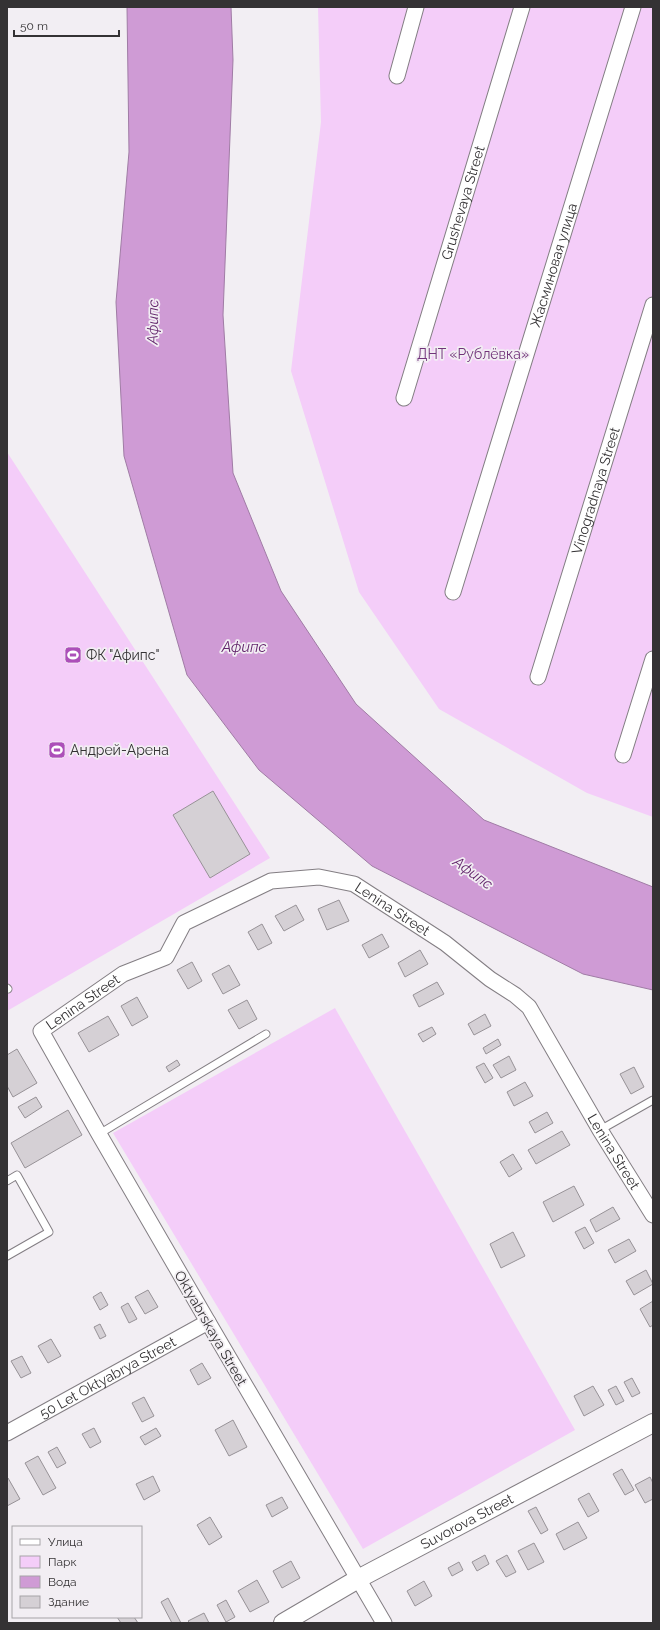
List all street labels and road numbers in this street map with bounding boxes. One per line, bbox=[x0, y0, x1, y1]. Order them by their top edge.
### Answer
street label: Grushevaya Street bbox=[438, 143, 488, 262]
street label: Жасминовая улица bbox=[527, 201, 580, 329]
street label: Vinogradnaya Street bbox=[568, 425, 623, 556]
street label: Lenina Street bbox=[352, 879, 433, 939]
street label: Lenina Street bbox=[43, 971, 123, 1033]
street label: Lenina Street bbox=[584, 1111, 643, 1193]
street label: Oktyabrskaya Street bbox=[172, 1268, 251, 1389]
street label: 50 Let Oktyabrya Street bbox=[37, 1333, 179, 1421]
street label: Suvorova Street bbox=[418, 1490, 516, 1553]

